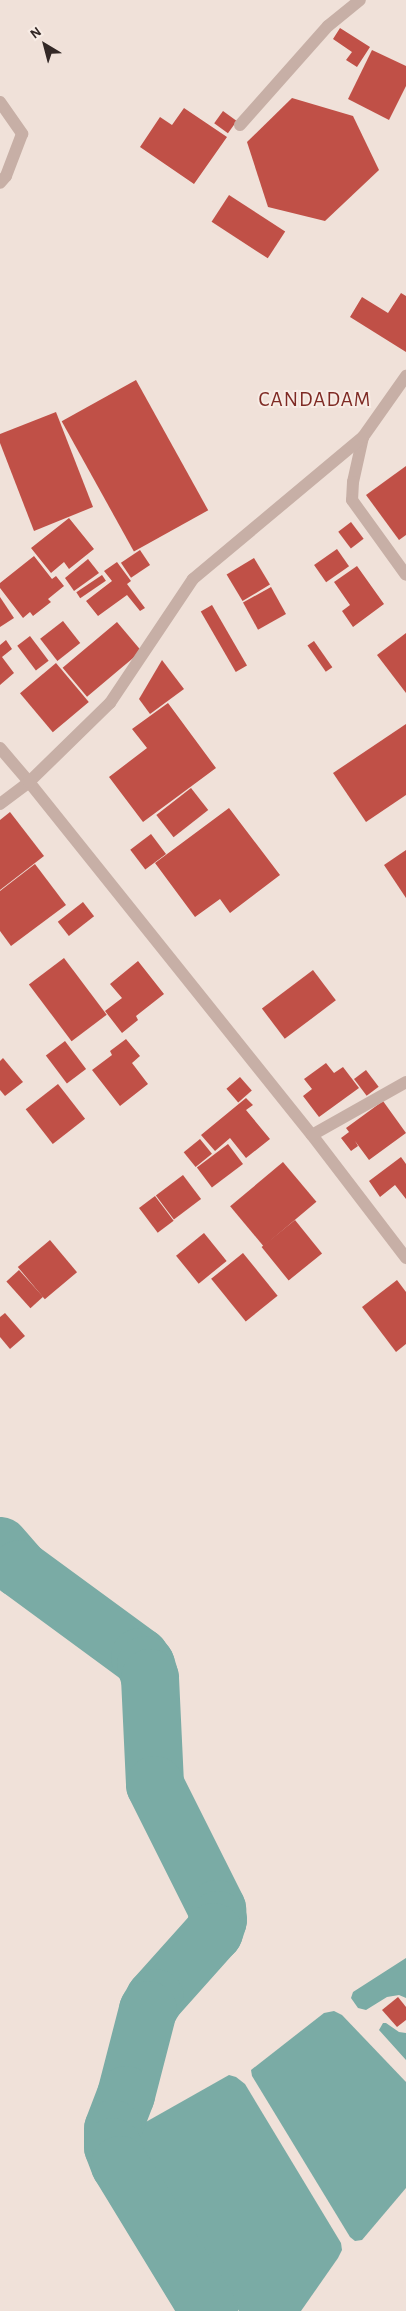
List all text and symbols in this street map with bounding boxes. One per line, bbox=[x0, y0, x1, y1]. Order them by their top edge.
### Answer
north arrow bbox=[20, 20, 70, 70]
text: N bbox=[28, 25, 44, 42]
district label: CANDADAM bbox=[258, 387, 372, 413]

